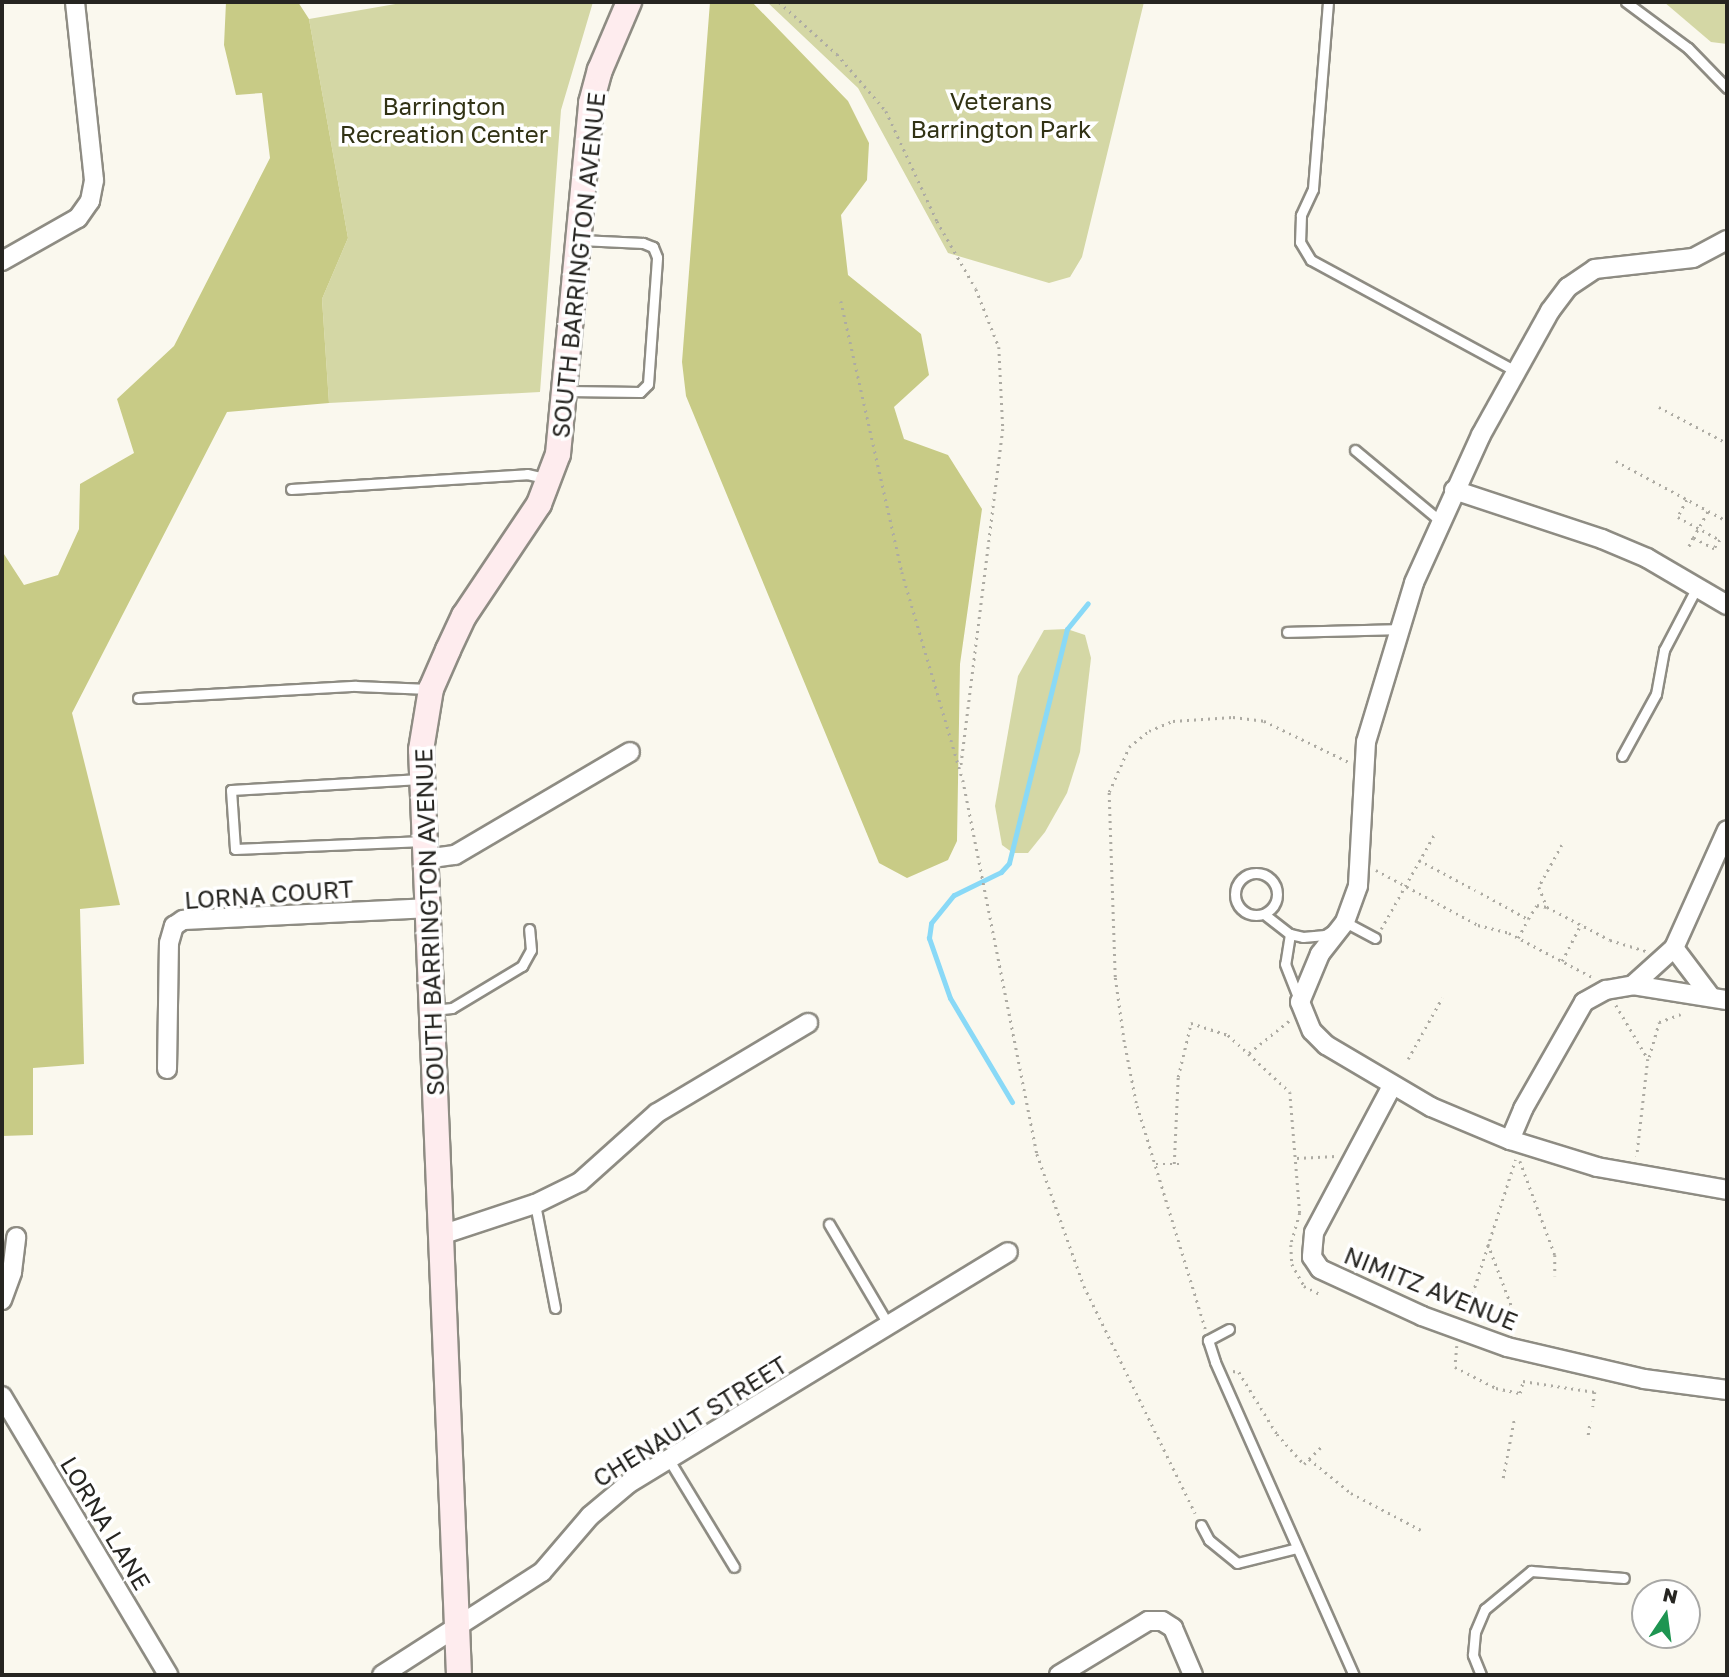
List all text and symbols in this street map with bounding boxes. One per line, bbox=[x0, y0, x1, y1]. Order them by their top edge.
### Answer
park label: Veterans Barrington Park bbox=[910, 87, 1092, 143]
street label: SOUTH BARRINGTON AVENUE bbox=[546, 91, 610, 439]
park label: Barrington Recreation Center bbox=[340, 92, 548, 148]
street label: SOUTH BARRINGTON AVENUE bbox=[409, 748, 449, 1096]
street label: LORNA COURT bbox=[183, 874, 355, 914]
street label: NIMITZ AVENUE bbox=[1340, 1240, 1522, 1336]
street label: CHENAULT STREET bbox=[588, 1350, 792, 1492]
street label: LORNA LANE bbox=[55, 1451, 157, 1595]
north arrow bbox=[1631, 1579, 1701, 1649]
text: N bbox=[1661, 1582, 1680, 1608]

